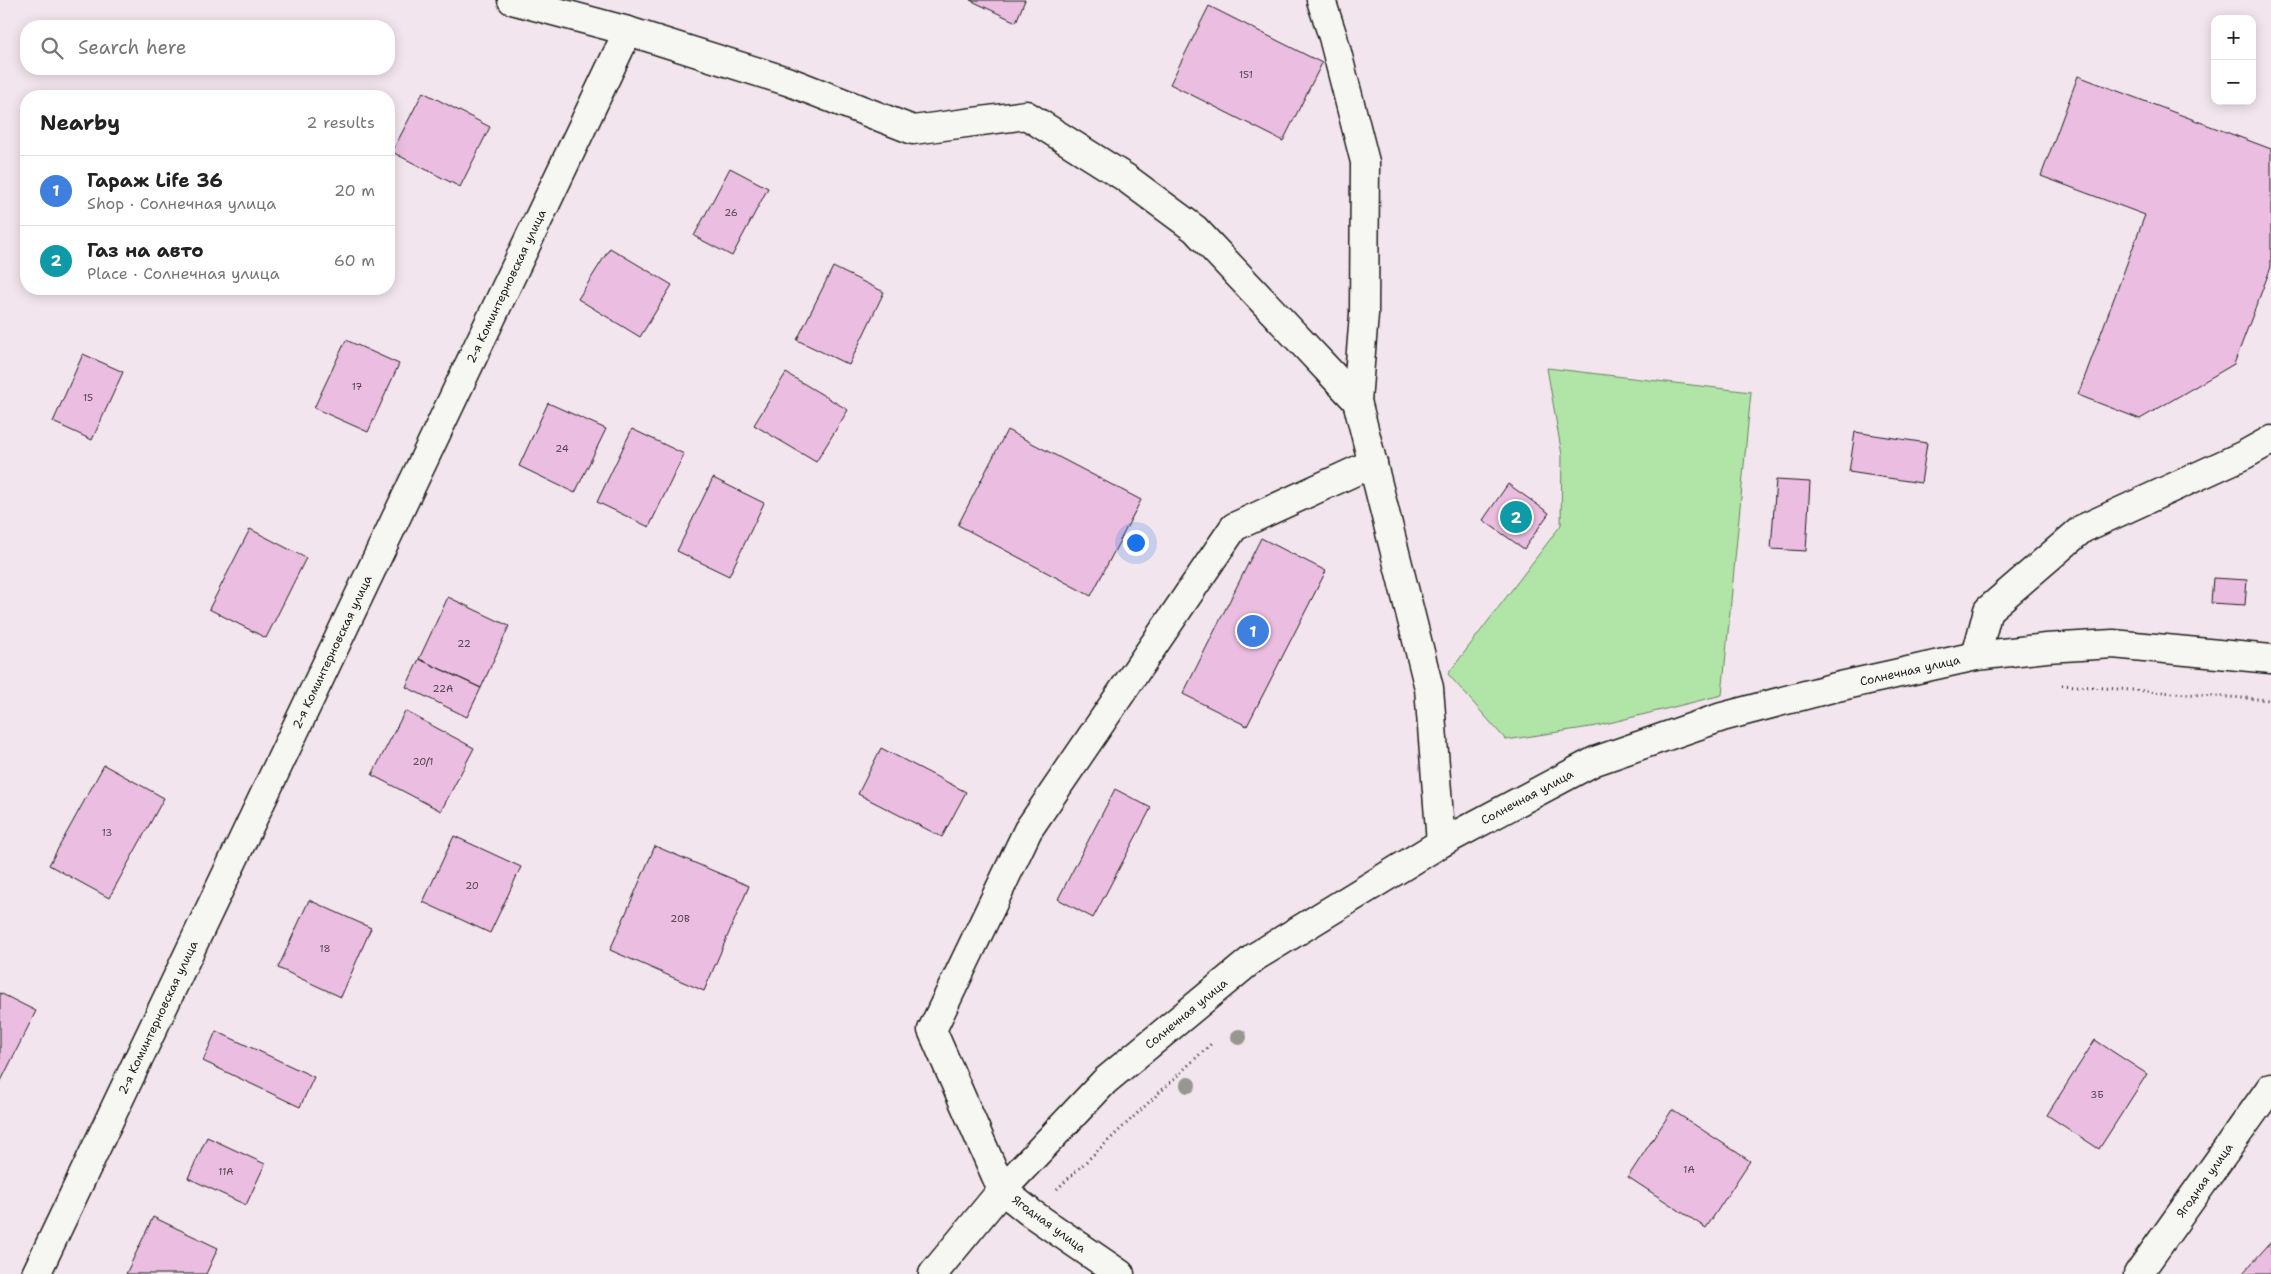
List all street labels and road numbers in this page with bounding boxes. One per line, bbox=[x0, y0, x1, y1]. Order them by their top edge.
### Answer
street label: 2-я Коминтерновская улица bbox=[463, 206, 550, 366]
street label: 2-я Коминтерновская улица bbox=[289, 572, 376, 731]
street label: Солнечная улица bbox=[1858, 652, 1962, 690]
street label: Солнечная улица bbox=[1478, 766, 1577, 828]
street label: 2-я Коминтерновская улица bbox=[115, 938, 202, 1097]
street label: Солнечная улица bbox=[1142, 975, 1231, 1053]
street label: Ягодная улица bbox=[2173, 1139, 2237, 1221]
street label: Ягодная улица bbox=[1009, 1192, 1090, 1257]

